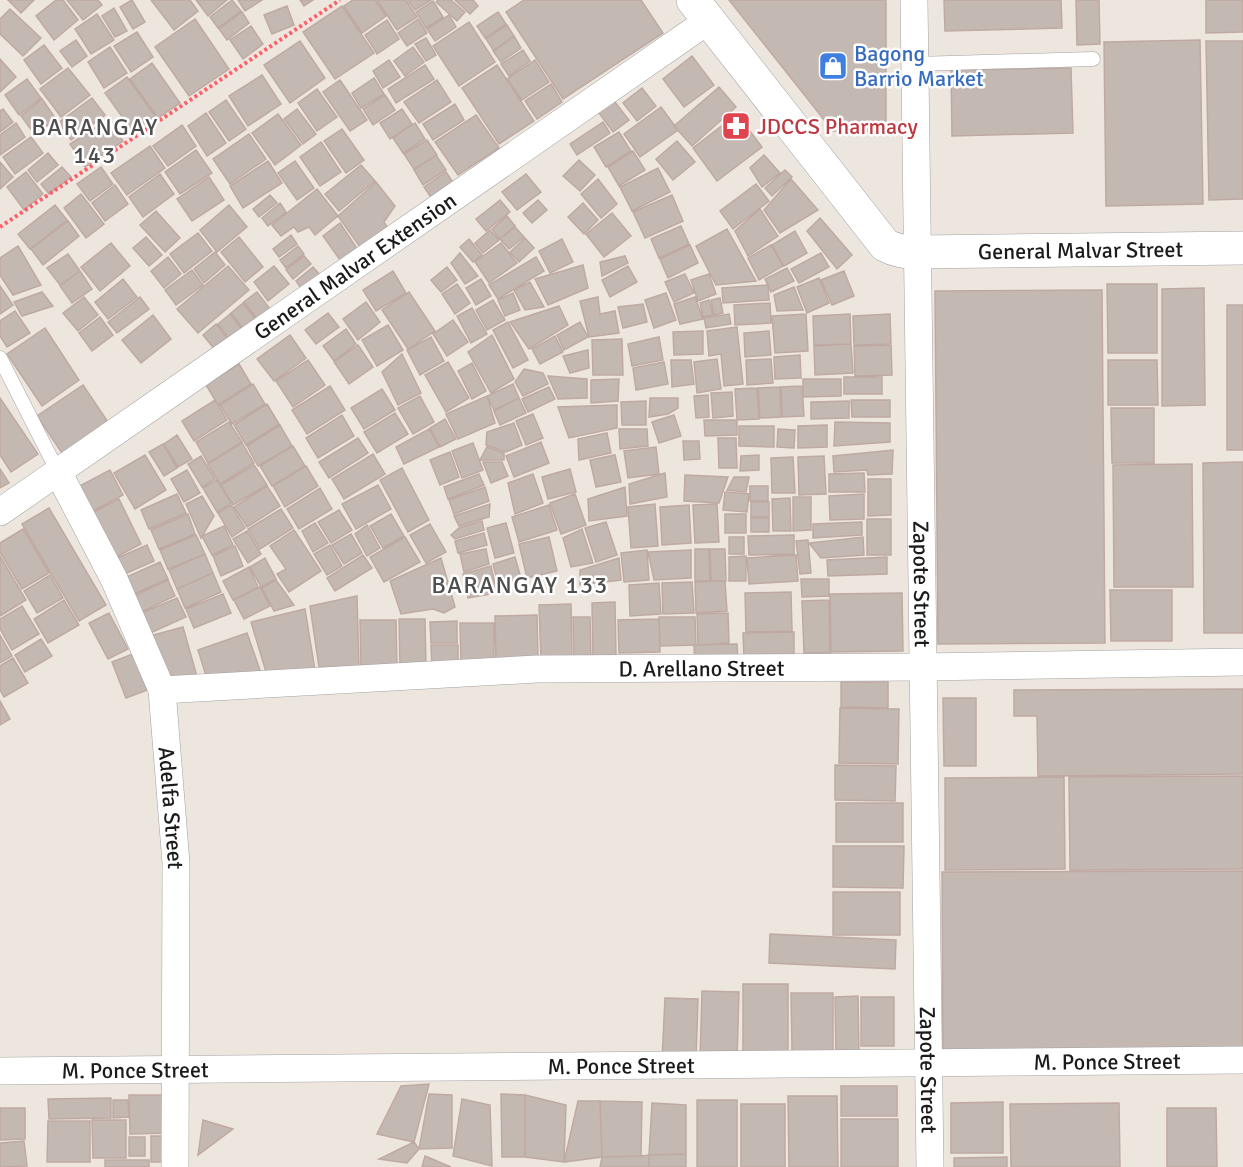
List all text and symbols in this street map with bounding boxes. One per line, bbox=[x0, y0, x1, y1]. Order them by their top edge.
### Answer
place label: Bagong Barrio Market bbox=[854, 40, 984, 92]
shop icon: Bagong Barrio Market bbox=[817, 50, 849, 82]
pharmacy icon: JDCCS Pharmacy bbox=[720, 110, 752, 142]
district label: BARANGAY 143 bbox=[31, 112, 159, 170]
place label: JDCCS Pharmacy bbox=[757, 113, 918, 140]
street label: General Malvar Extension bbox=[249, 186, 461, 345]
street label: General Malvar Street bbox=[978, 235, 1184, 265]
street label: Zapote Street bbox=[908, 520, 936, 648]
district label: BARANGAY 133 bbox=[431, 570, 609, 600]
street label: D. Arellano Street bbox=[618, 654, 785, 682]
street label: Adelfa Street bbox=[153, 745, 190, 870]
street label: Zapote Street bbox=[914, 1006, 943, 1134]
street label: M. Ponce Street bbox=[1033, 1047, 1181, 1075]
street label: M. Ponce Street bbox=[547, 1051, 695, 1080]
street label: M. Ponce Street bbox=[61, 1056, 209, 1084]

